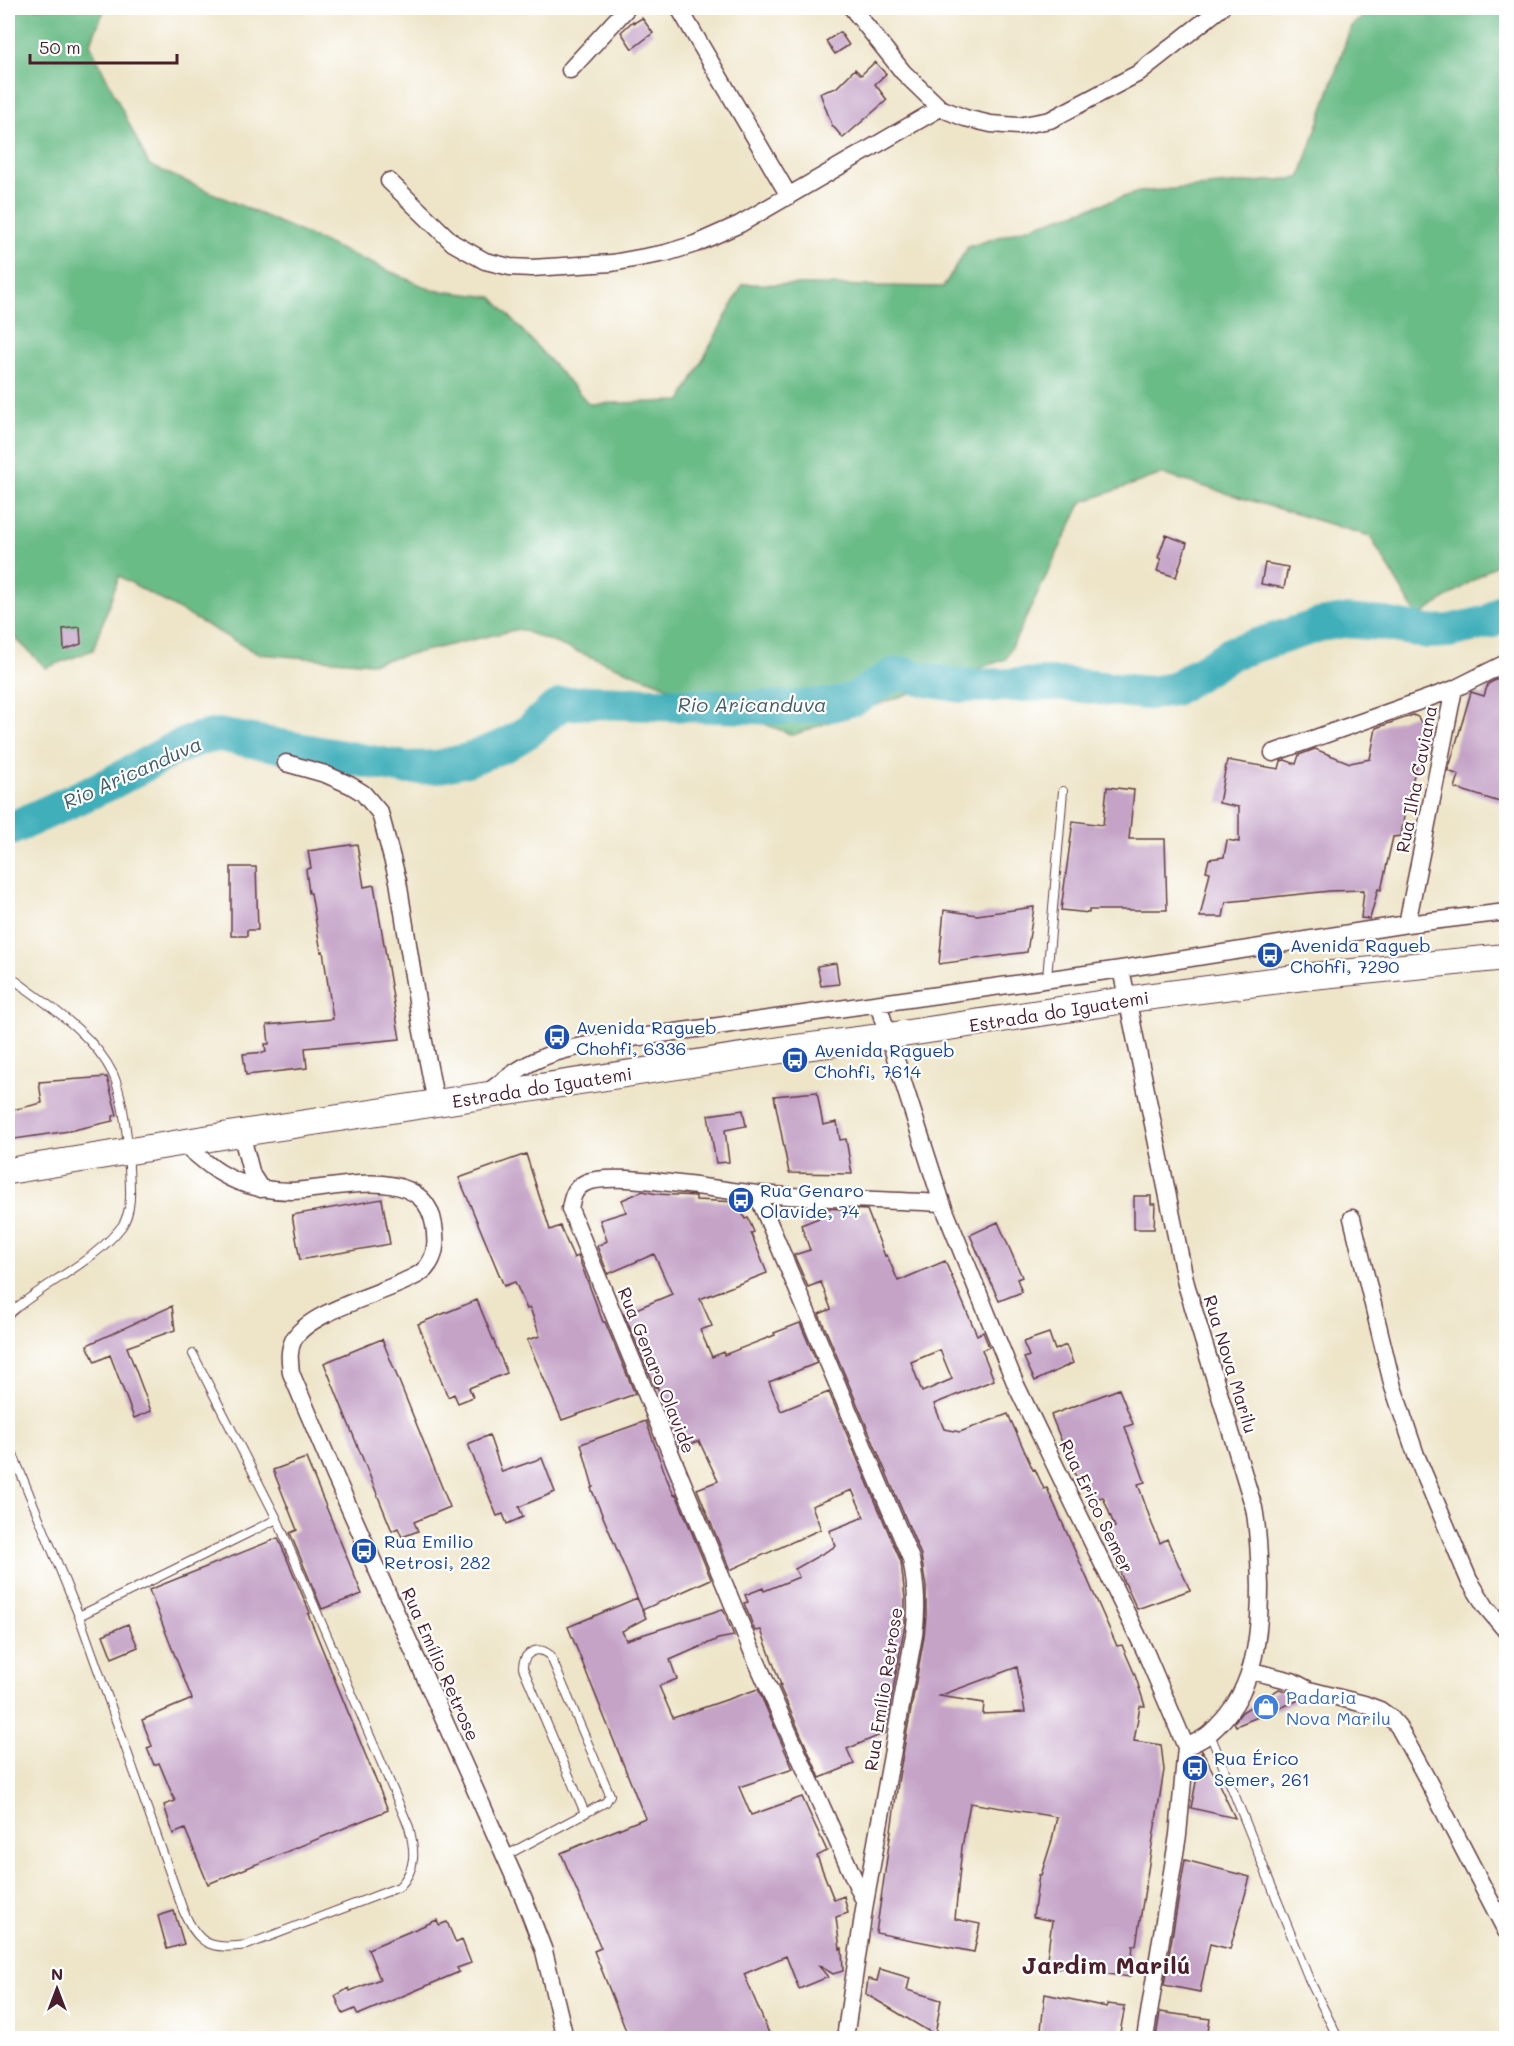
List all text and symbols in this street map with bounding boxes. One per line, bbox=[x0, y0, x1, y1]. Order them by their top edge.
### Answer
scale bar bbox=[30, 27, 177, 65]
text: 50 m bbox=[39, 35, 81, 59]
water label: Rio Aricanduva bbox=[677, 691, 827, 717]
street label: Rua Ilha Caviana bbox=[1390, 703, 1442, 855]
water label: Rio Aricanduva bbox=[59, 730, 205, 814]
place label: Avenida Ragueb Chohfi, 7290 bbox=[1290, 933, 1431, 978]
bus stop icon: Avenida Ragueb Chohfi, 7290 bbox=[1255, 940, 1285, 970]
street label: Estrada do Iguatemi bbox=[967, 985, 1151, 1037]
place label: Avenida Ragueb Chohfi, 6336 bbox=[576, 1015, 717, 1060]
bus stop icon: Avenida Ragueb Chohfi, 6336 bbox=[542, 1022, 572, 1052]
place label: Avenida Ragueb Chohfi, 7614 bbox=[814, 1038, 955, 1083]
bus stop icon: Avenida Ragueb Chohfi, 7614 bbox=[780, 1045, 810, 1075]
street label: Estrada do Iguatemi bbox=[450, 1061, 634, 1113]
place label: Rua Genaro Olavide, 74 bbox=[760, 1178, 864, 1223]
bus stop icon: Rua Genaro Olavide, 74 bbox=[726, 1185, 756, 1215]
street label: Rua Genaro Olavide bbox=[613, 1283, 701, 1457]
street label: Rua Nova Marilu bbox=[1199, 1292, 1263, 1436]
street label: Rua Erico Semer bbox=[1054, 1435, 1140, 1577]
place label: Rua Emilio Retrosi, 282 bbox=[384, 1529, 491, 1574]
bus stop icon: Rua Emilio Retrosi, 282 bbox=[349, 1536, 379, 1566]
street label: Rua Emílio Retrose bbox=[396, 1584, 486, 1744]
street label: Rua Emílio Retrose bbox=[858, 1605, 908, 1773]
place label: Padaria Nova Marilu bbox=[1286, 1685, 1391, 1730]
shop icon: Padaria Nova Marilu bbox=[1251, 1692, 1281, 1722]
place label: Rua Érico Semer, 261 bbox=[1214, 1746, 1310, 1791]
bus stop icon: Rua Érico Semer, 261 bbox=[1180, 1753, 1210, 1783]
district label: Jardim Marilú bbox=[1021, 1949, 1191, 1980]
north arrow bbox=[27, 1959, 87, 2019]
text: N bbox=[51, 1963, 63, 1984]

